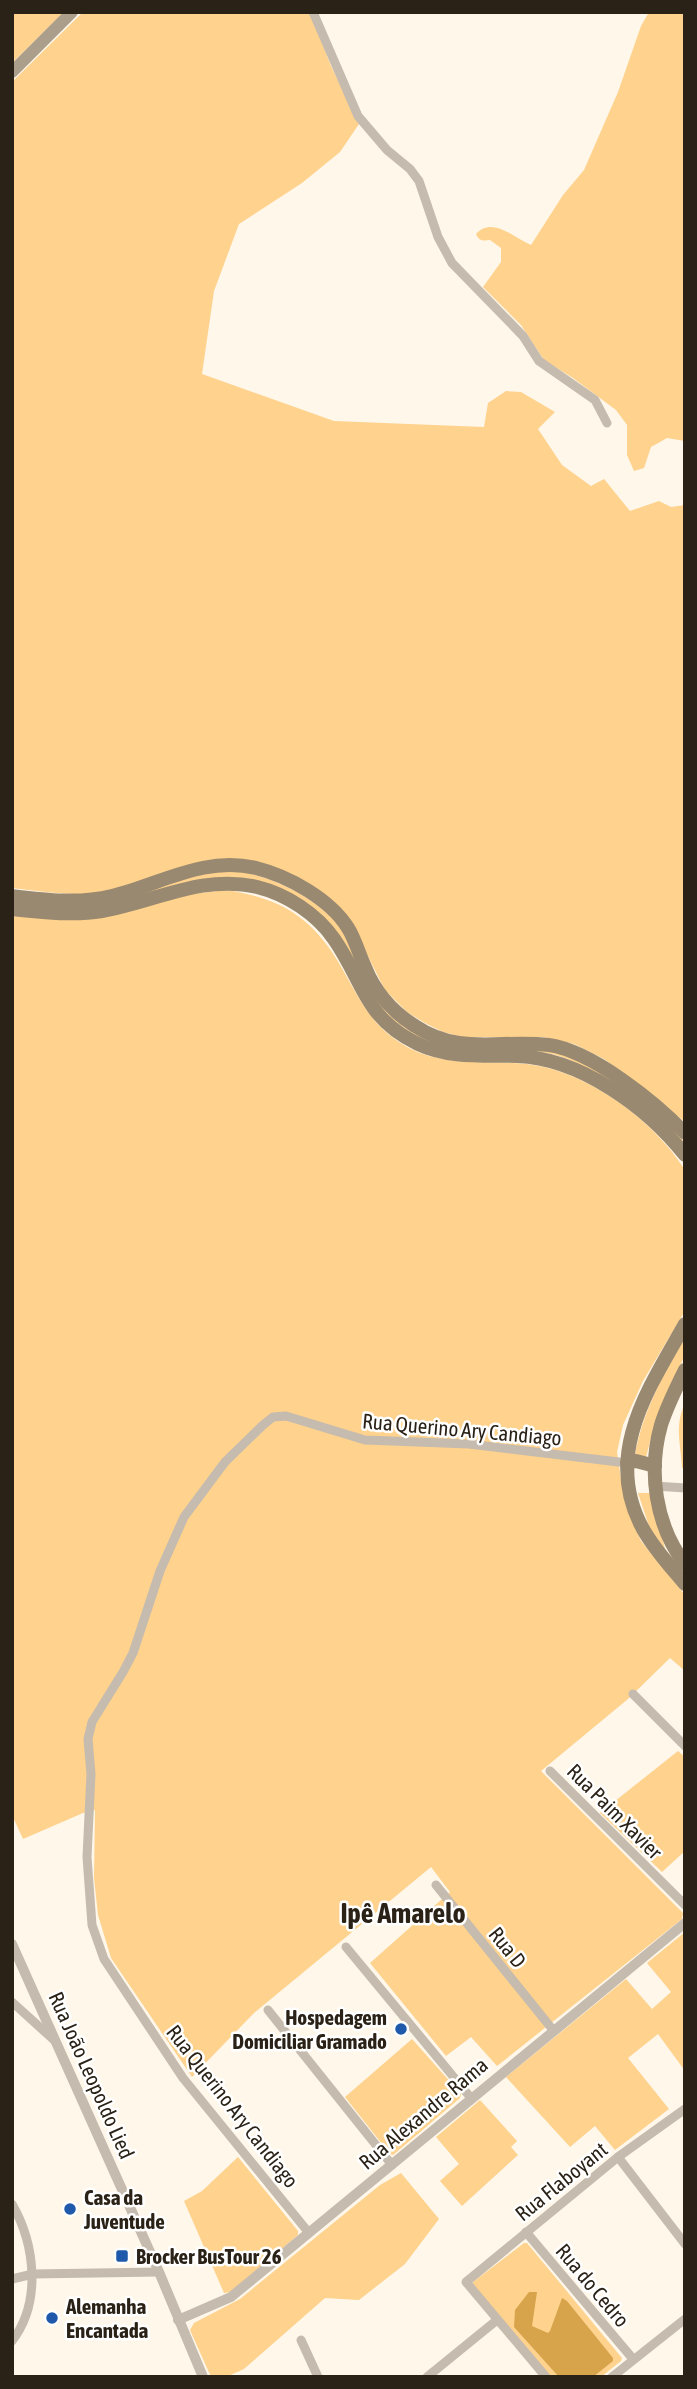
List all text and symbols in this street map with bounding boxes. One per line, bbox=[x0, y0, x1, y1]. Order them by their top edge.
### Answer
street label: Rua Querino Ary Candiago bbox=[362, 1408, 562, 1450]
street label: Rua Paim Xavier bbox=[563, 1759, 668, 1864]
district label: Ipê Amarelo bbox=[340, 1897, 466, 1929]
street label: Rua D bbox=[484, 1922, 532, 1972]
street label: Rua João Leopoldo Lied bbox=[44, 1988, 140, 2162]
place label: Hospedagem Domiciliar Gramado bbox=[232, 2005, 387, 2053]
street label: Rua Querino Ary Candiago bbox=[162, 2020, 304, 2192]
marker: Hospedagem Domiciliar Gramado bbox=[393, 2021, 409, 2037]
street label: Rua Alexandre Rama bbox=[354, 2052, 492, 2174]
street label: Rua Flaboyant bbox=[510, 2137, 612, 2225]
place label: Casa da Juventude bbox=[83, 2185, 165, 2233]
marker: Casa da Juventude bbox=[62, 2201, 78, 2217]
street label: Rua do Cedro bbox=[551, 2239, 635, 2331]
place label: Brocker BusTour 26 bbox=[136, 2244, 282, 2268]
marker: Brocker BusTour 26 bbox=[114, 2248, 130, 2264]
place label: Alemanha Encantada bbox=[65, 2294, 149, 2342]
marker: Alemanha Encantada bbox=[44, 2310, 60, 2326]

